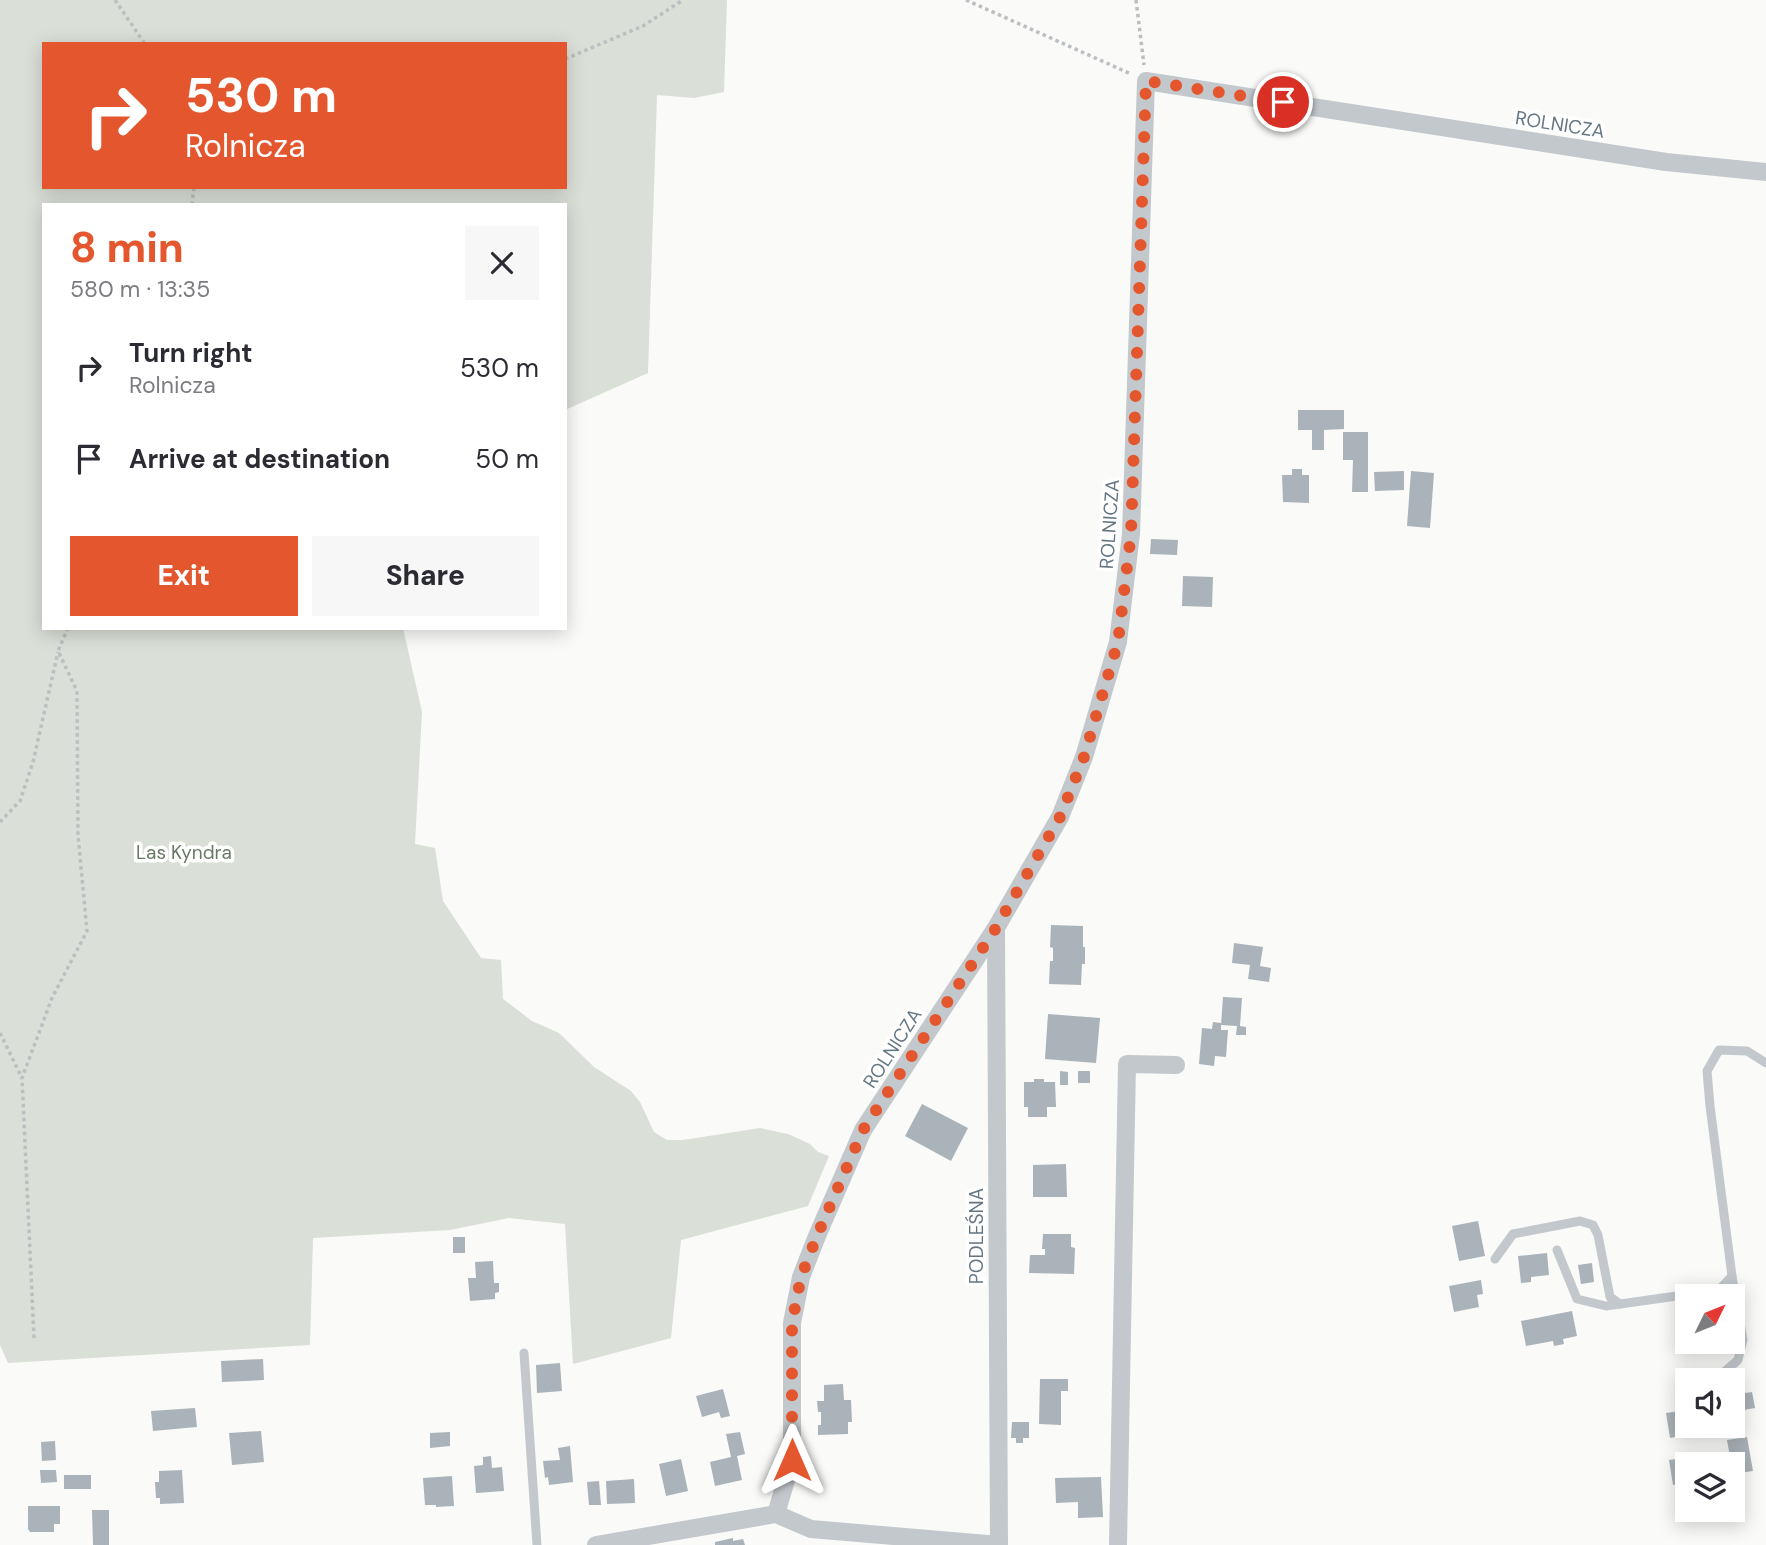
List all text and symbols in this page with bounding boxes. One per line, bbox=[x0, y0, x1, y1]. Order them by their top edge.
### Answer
text: 530 m bbox=[185, 63, 337, 127]
icon: right bbox=[70, 70, 161, 161]
pin bbox=[1253, 72, 1313, 132]
icon: arrive bbox=[1264, 83, 1302, 121]
street label: ROLNICZA bbox=[1513, 105, 1607, 144]
text: Rolnicza bbox=[185, 125, 306, 167]
text: 8 min bbox=[70, 220, 184, 275]
button: close bbox=[465, 226, 539, 300]
text: 580 m · 13:35 bbox=[70, 274, 210, 304]
text: Turn right bbox=[129, 336, 253, 370]
icon: right bbox=[70, 349, 108, 387]
text: 530 m bbox=[460, 351, 539, 385]
text: Rolnicza bbox=[129, 370, 216, 400]
icon: arrive bbox=[70, 440, 108, 478]
text: Arrive at destination bbox=[129, 442, 390, 476]
text: 50 m bbox=[475, 442, 539, 476]
street label: ROLNICZA bbox=[1094, 478, 1125, 570]
button: Exit bbox=[70, 536, 298, 616]
button: Share bbox=[312, 536, 539, 616]
park label: Las Kyndra bbox=[136, 840, 232, 865]
street label: ROLNICZA bbox=[857, 1003, 928, 1093]
street label: PODLEŚNA bbox=[964, 1187, 989, 1284]
north arrow bbox=[1675, 1284, 1745, 1354]
map controls bbox=[1675, 1284, 1745, 1522]
button: sound bbox=[1675, 1368, 1745, 1438]
position arrow bbox=[755, 1423, 829, 1497]
button: layers bbox=[1675, 1452, 1745, 1522]

